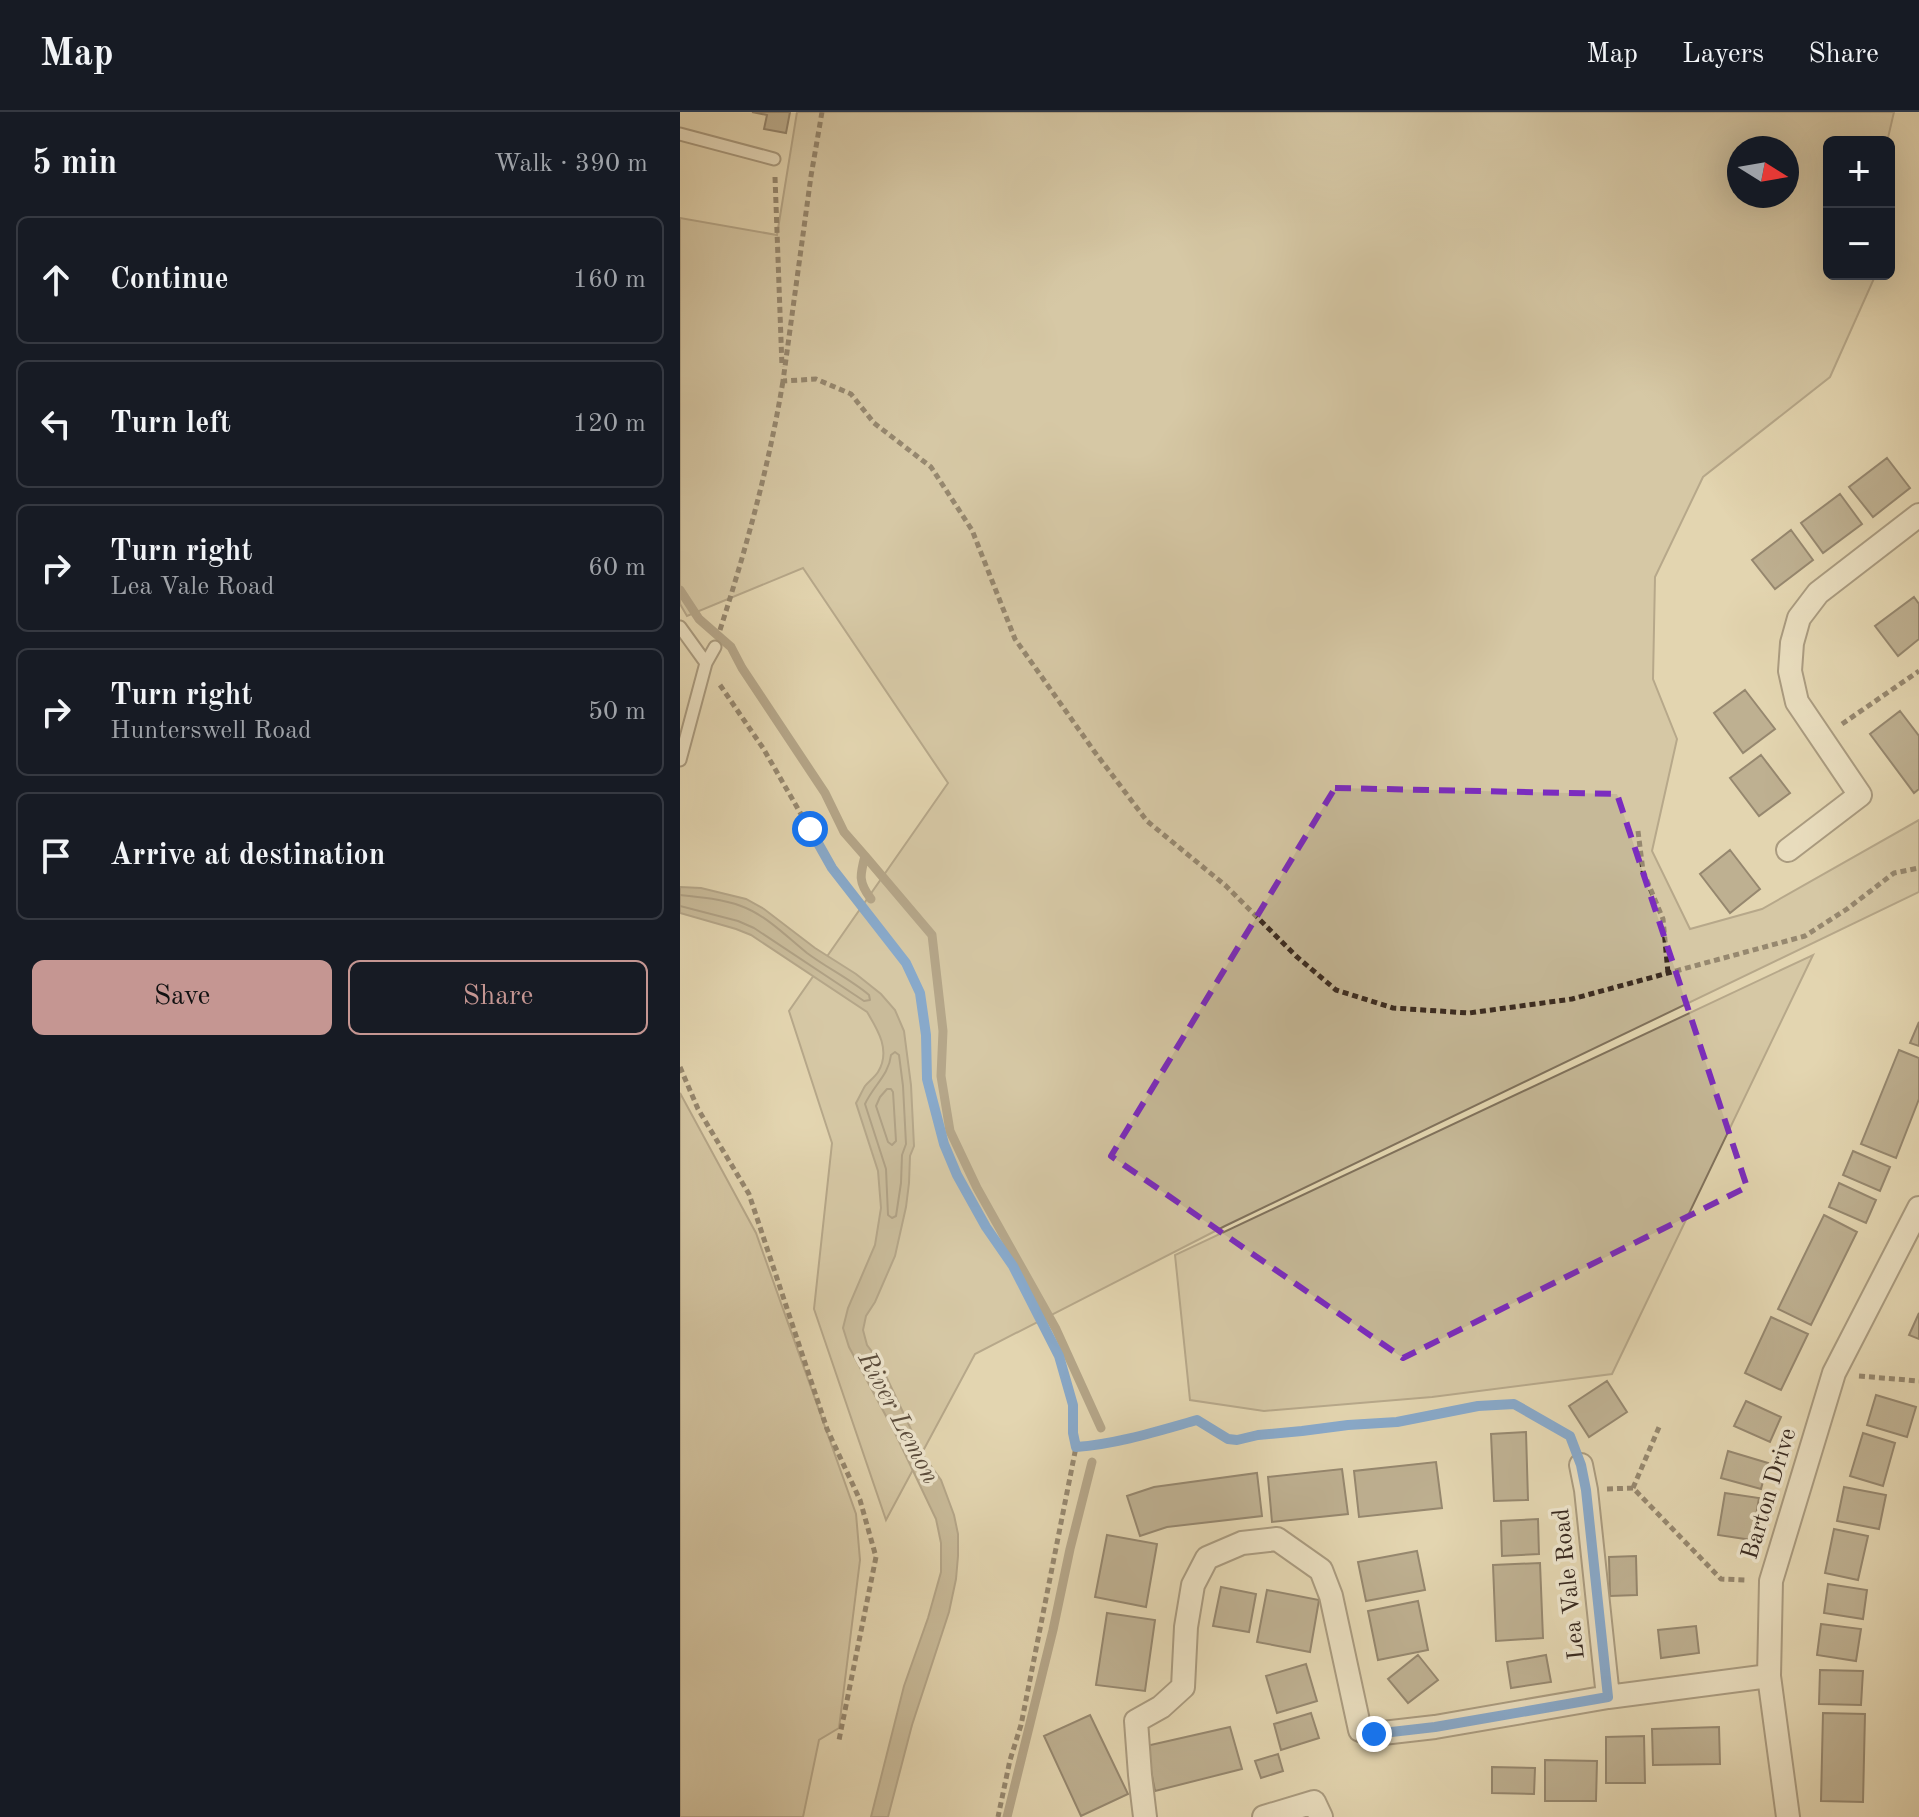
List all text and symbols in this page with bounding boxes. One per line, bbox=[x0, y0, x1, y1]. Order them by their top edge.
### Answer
text: Map bbox=[40, 36, 114, 74]
text: Map bbox=[1586, 41, 1638, 69]
text: Layers bbox=[1682, 41, 1764, 69]
text: Share bbox=[1808, 41, 1879, 69]
north arrow bbox=[1727, 136, 1799, 208]
map controls bbox=[1823, 136, 1895, 280]
button: + bbox=[1823, 136, 1895, 208]
text: 5 min bbox=[32, 147, 117, 181]
text: Walk · 390 m bbox=[494, 151, 648, 177]
button: − bbox=[1823, 208, 1895, 280]
icon: ahead bbox=[34, 258, 78, 302]
text: Continue bbox=[110, 265, 229, 295]
text: 160 m bbox=[573, 267, 646, 293]
icon: left bbox=[34, 402, 78, 446]
text: Turn left bbox=[110, 409, 231, 439]
text: 120 m bbox=[573, 411, 646, 437]
text: Turn right bbox=[110, 537, 252, 567]
icon: right bbox=[34, 546, 78, 590]
text: 60 m bbox=[588, 555, 646, 581]
text: Lea Vale Road bbox=[110, 574, 275, 600]
text: Turn right bbox=[110, 681, 252, 711]
icon: right bbox=[34, 690, 78, 734]
text: 50 m bbox=[588, 699, 646, 725]
text: Hunterswell Road bbox=[110, 718, 312, 744]
route start bbox=[792, 811, 828, 847]
icon: arrive bbox=[34, 834, 78, 878]
text: Arrive at destination bbox=[110, 841, 385, 871]
button: Save bbox=[32, 960, 332, 1035]
button: Share bbox=[348, 960, 648, 1035]
water label: River Lemon bbox=[852, 1347, 944, 1488]
street label: Barton Drive bbox=[1739, 1426, 1801, 1562]
street label: Lea Vale Road bbox=[1550, 1507, 1590, 1661]
route end bbox=[1356, 1716, 1392, 1752]

